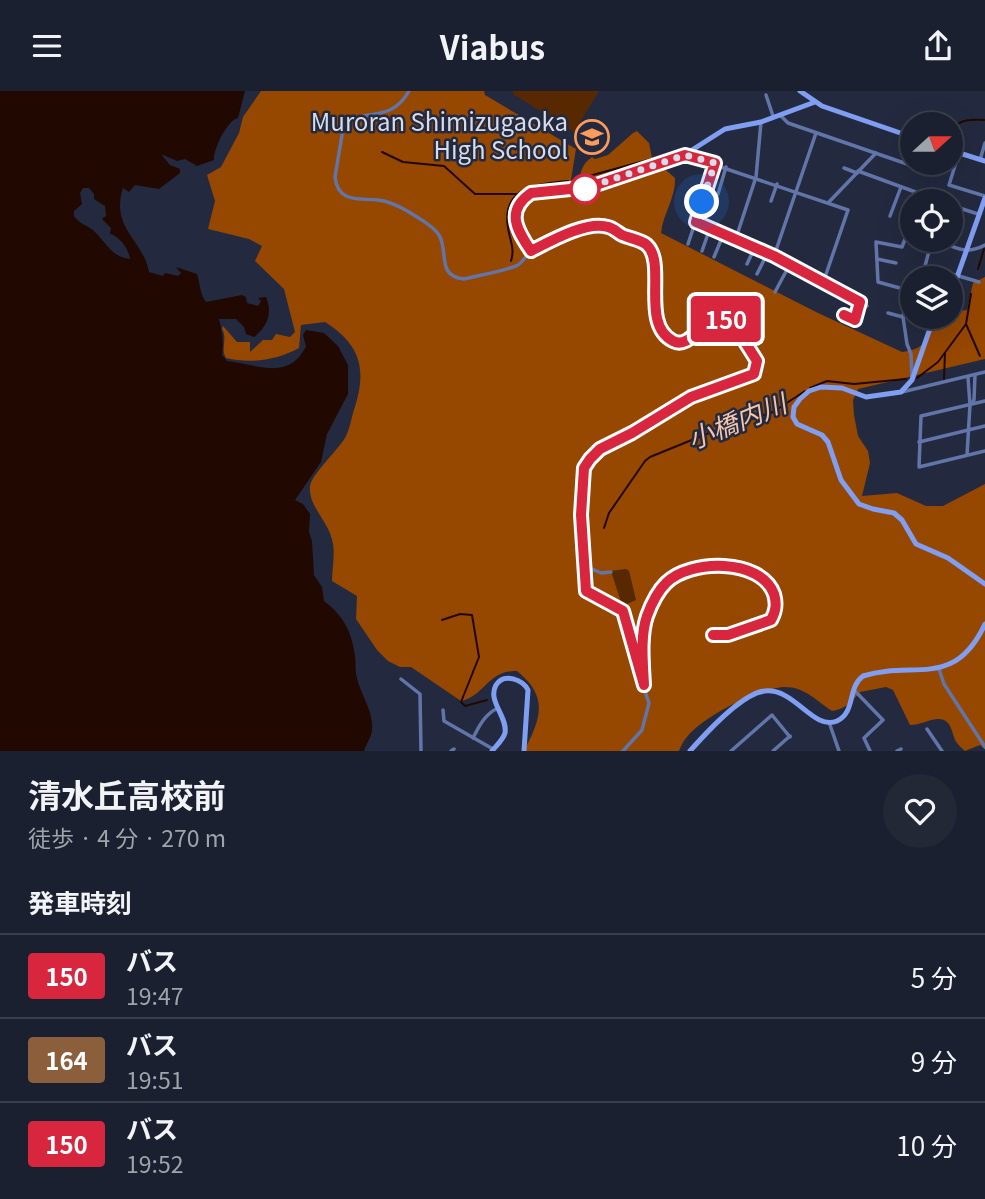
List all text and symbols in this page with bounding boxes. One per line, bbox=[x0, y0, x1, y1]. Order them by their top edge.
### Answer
text: Viabus bbox=[440, 23, 545, 69]
icon: menu bbox=[28, 27, 66, 65]
icon: share bbox=[919, 27, 957, 65]
place label: Muroran Shimizugaoka High School bbox=[311, 103, 568, 166]
north arrow bbox=[900, 112, 962, 175]
map controls bbox=[900, 112, 963, 329]
school or university icon: Muroran Shimizugaoka High School bbox=[573, 118, 611, 156]
unlabelled marker bbox=[570, 174, 600, 204]
your location bbox=[684, 184, 719, 219]
button: locate bbox=[900, 189, 963, 252]
button: layers bbox=[900, 266, 963, 329]
line badge: 150 bbox=[686, 296, 766, 342]
text: 150 bbox=[705, 301, 747, 336]
water label: 小橋内川 bbox=[681, 382, 794, 456]
text: 清水丘高校前 bbox=[28, 770, 226, 818]
button: heart bbox=[883, 774, 957, 848]
text: 徒歩 · 4 分 · 270 m bbox=[28, 820, 226, 854]
text: 発車時刻 bbox=[28, 883, 132, 920]
text: バス bbox=[126, 941, 178, 978]
text: 150 bbox=[45, 958, 88, 993]
text: 5 分 bbox=[911, 958, 957, 995]
text: 19:47 bbox=[126, 978, 183, 1012]
text: バス bbox=[126, 1025, 178, 1062]
text: 164 bbox=[45, 1042, 88, 1077]
text: 9 分 bbox=[911, 1042, 957, 1079]
text: 19:51 bbox=[126, 1062, 183, 1096]
text: バス bbox=[126, 1109, 178, 1146]
text: 150 bbox=[45, 1126, 88, 1161]
text: 10 分 bbox=[896, 1126, 957, 1163]
text: 19:52 bbox=[126, 1146, 183, 1180]

